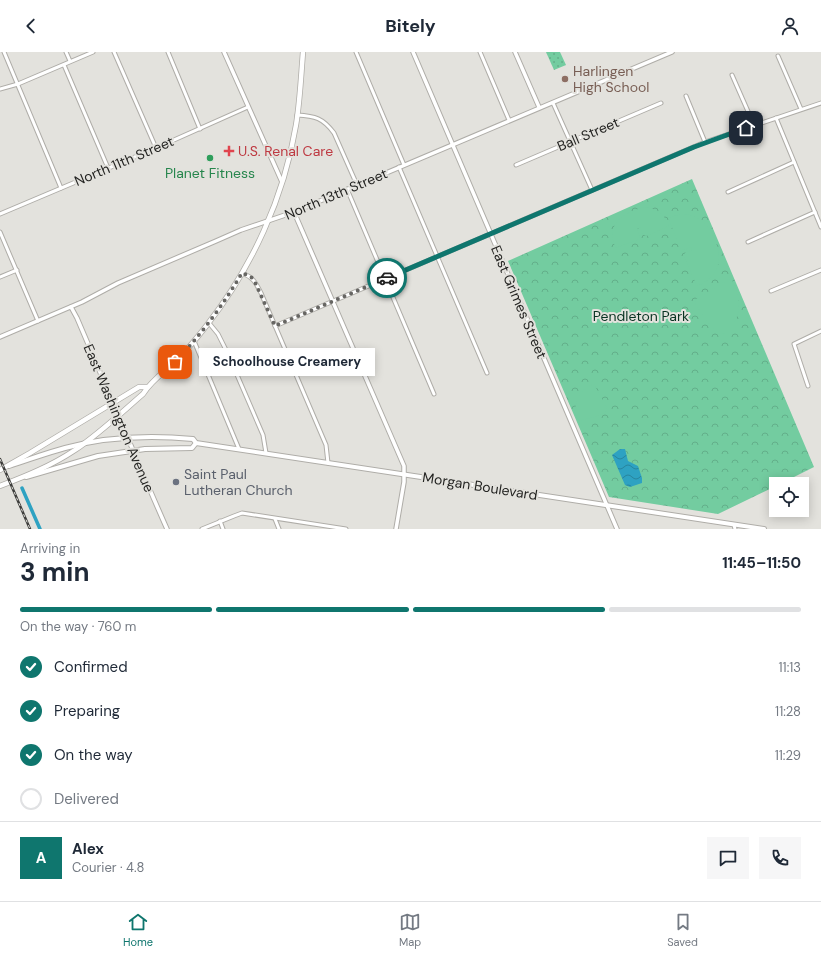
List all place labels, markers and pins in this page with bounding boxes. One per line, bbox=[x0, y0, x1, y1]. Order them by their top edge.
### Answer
place label: Harlingen High School bbox=[573, 62, 649, 96]
marker: Harlingen High School bbox=[560, 74, 570, 84]
pin bbox=[729, 111, 763, 145]
place label: U.S. Renal Care bbox=[238, 142, 333, 160]
marker: U.S. Renal Care bbox=[223, 145, 235, 157]
marker: Planet Fitness bbox=[205, 153, 215, 163]
place label: Planet Fitness bbox=[165, 164, 255, 182]
pin bbox=[158, 345, 192, 379]
callout: Schoolhouse Creamery bbox=[199, 348, 375, 376]
place label: Saint Paul Lutheran Church bbox=[184, 465, 293, 499]
marker: Saint Paul Lutheran Church bbox=[171, 477, 181, 487]

